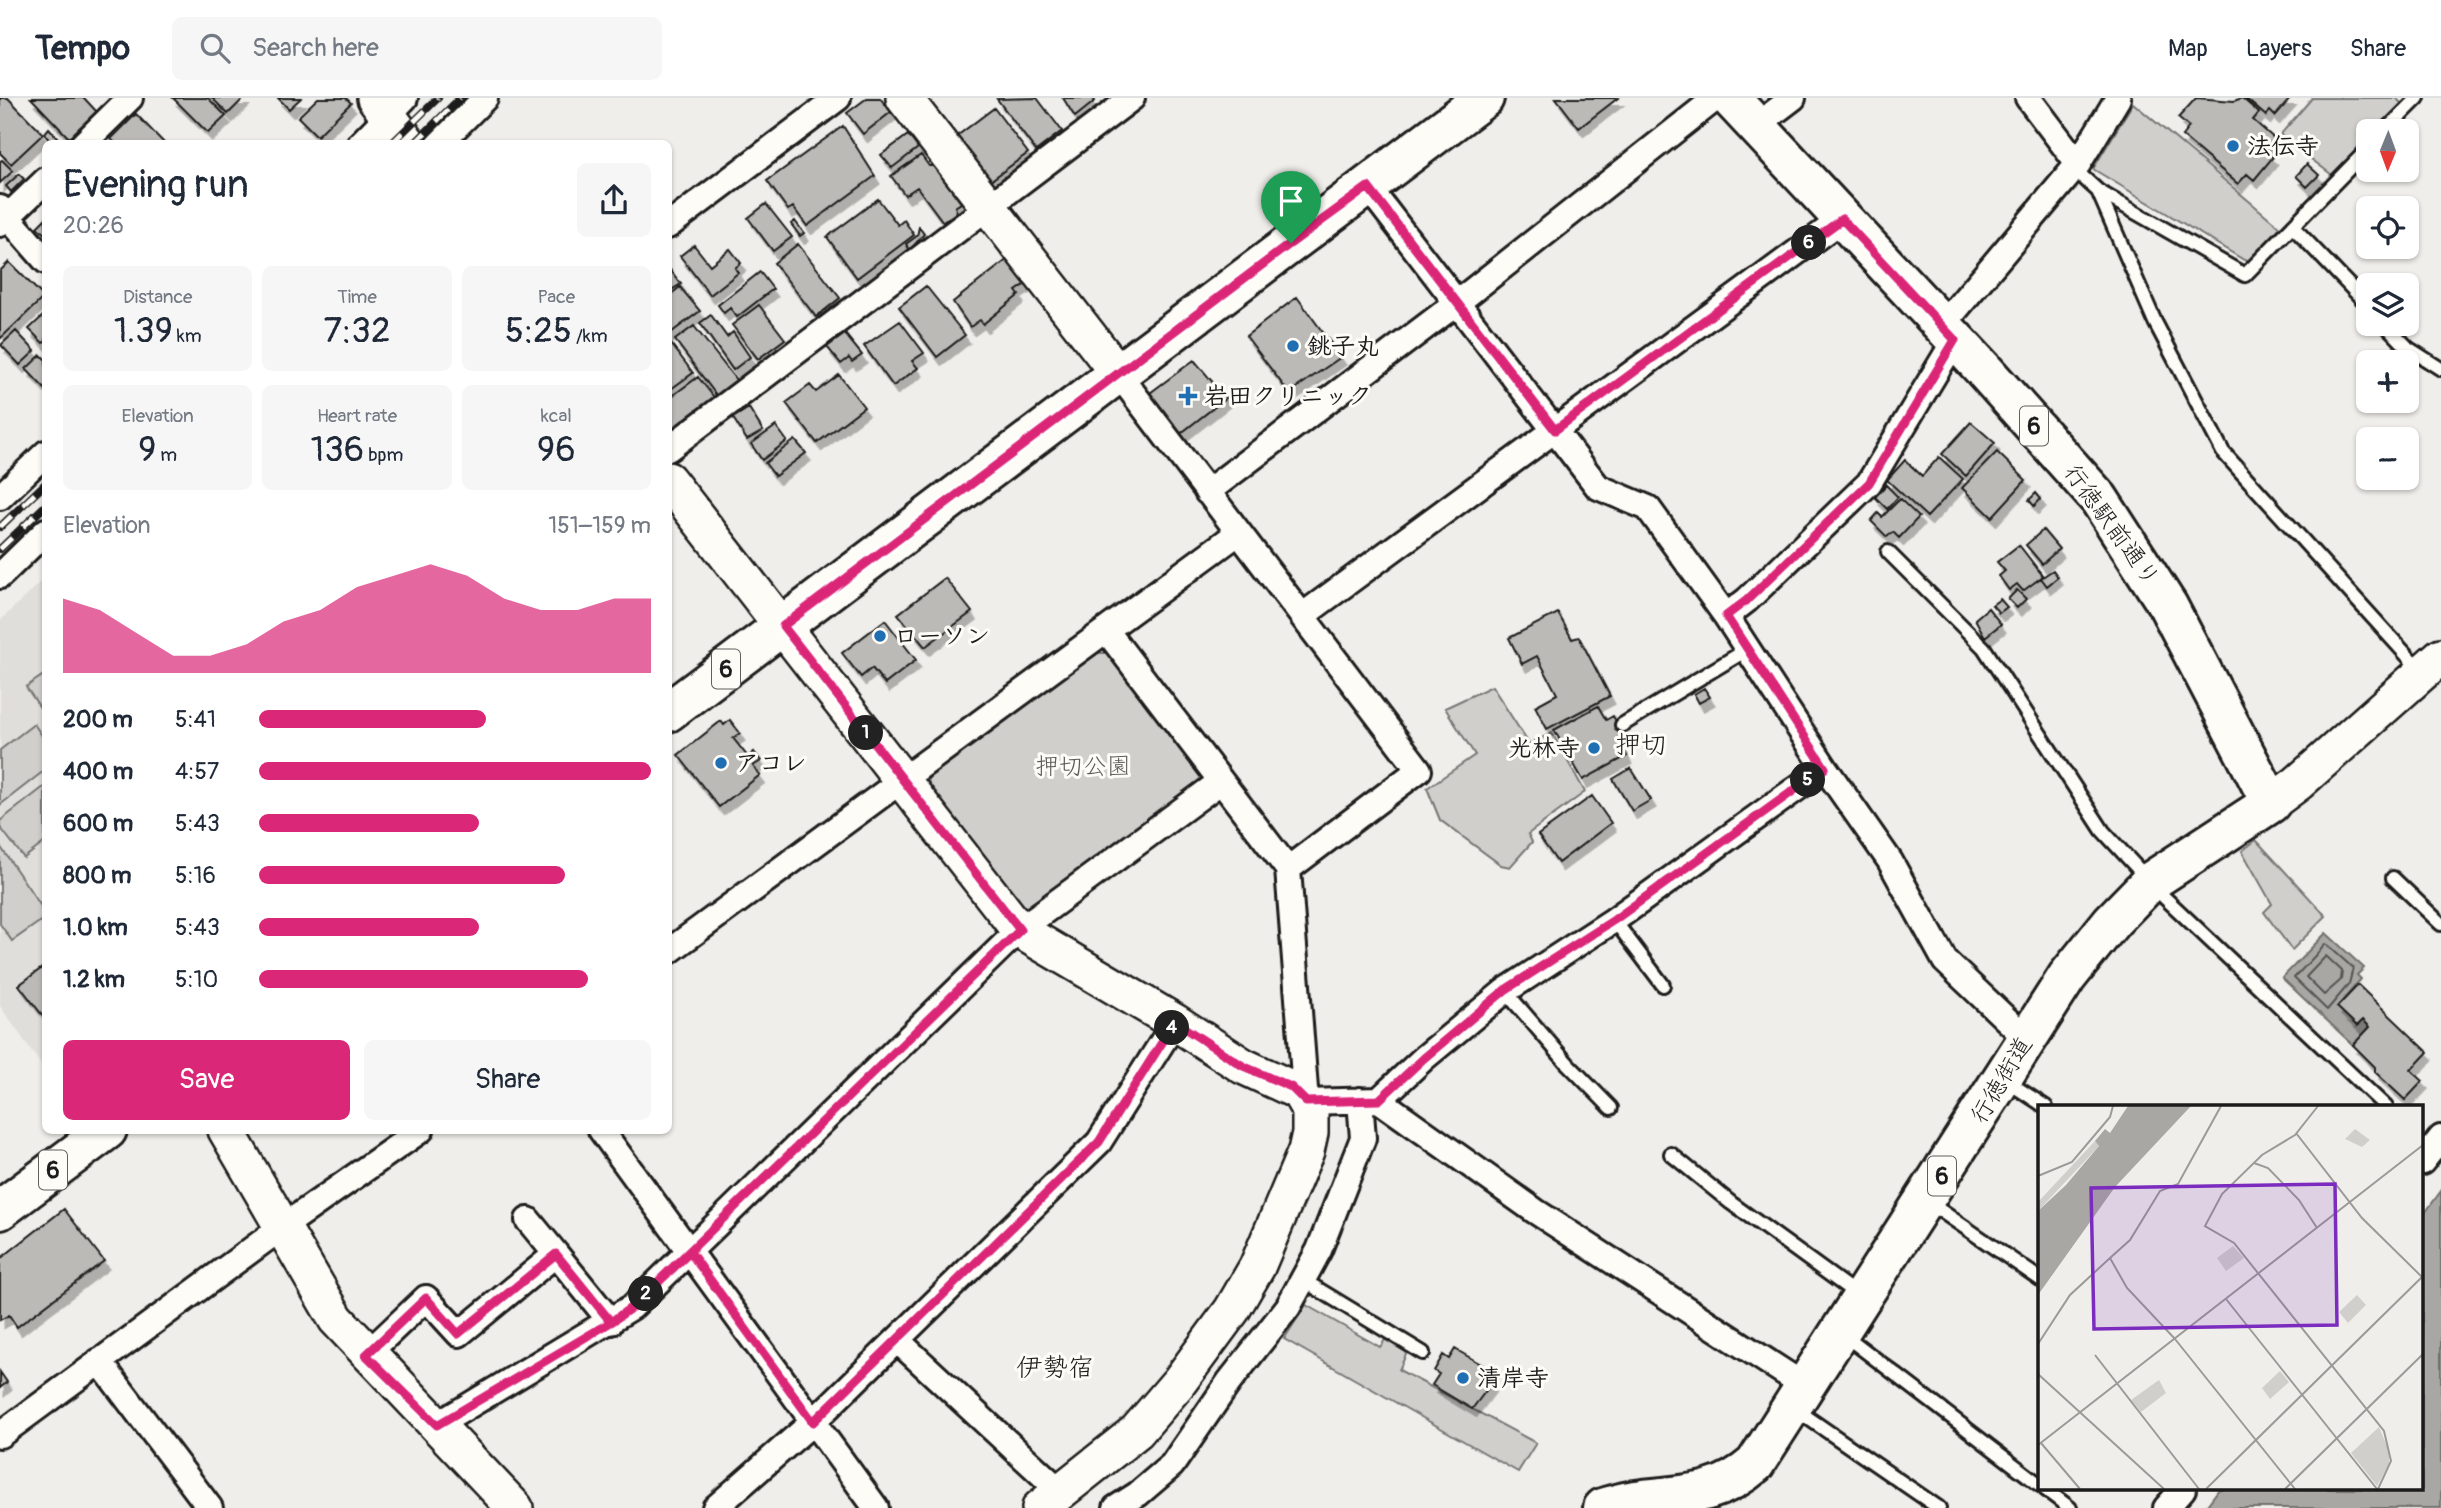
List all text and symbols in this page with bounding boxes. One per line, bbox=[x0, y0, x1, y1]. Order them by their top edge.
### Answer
search box bbox=[172, 17, 662, 80]
text: Tempo bbox=[35, 28, 130, 69]
icon: search bbox=[196, 29, 234, 67]
text: Search here bbox=[252, 32, 379, 64]
text: Map bbox=[2168, 34, 2208, 63]
text: Layers bbox=[2246, 34, 2312, 63]
text: Share bbox=[2350, 34, 2406, 63]
north arrow bbox=[2356, 119, 2418, 182]
map controls bbox=[2356, 119, 2419, 490]
place label: 法伝寺 bbox=[2247, 132, 2319, 161]
marker: 法伝寺 bbox=[2225, 138, 2241, 154]
text: Evening run bbox=[63, 161, 249, 209]
button: share bbox=[577, 163, 651, 237]
pin bbox=[1261, 171, 1321, 243]
icon: arrive bbox=[1272, 182, 1310, 220]
button: locate bbox=[2356, 196, 2419, 259]
text: 20:26 bbox=[63, 211, 124, 240]
pin: 6 bbox=[1792, 226, 1826, 260]
text: 6 bbox=[1803, 230, 1814, 254]
button: layers bbox=[2356, 273, 2419, 336]
text: Distance bbox=[123, 285, 192, 309]
text: Time bbox=[337, 285, 377, 309]
text: Pace bbox=[538, 285, 575, 309]
text: 1.39 bbox=[114, 309, 173, 353]
text: 7:32 bbox=[324, 309, 390, 353]
text: 5:25 bbox=[505, 309, 572, 353]
text: km bbox=[173, 324, 202, 348]
text: /km bbox=[572, 324, 608, 348]
place label: 銚子丸 bbox=[1307, 332, 1379, 361]
marker: 銚子丸 bbox=[1285, 338, 1301, 354]
button: + bbox=[2356, 350, 2419, 413]
place label: 岩田クリニック bbox=[1204, 382, 1372, 411]
marker: 岩田クリニック bbox=[1178, 386, 1198, 406]
text: Elevation bbox=[121, 404, 194, 428]
text: Heart rate bbox=[317, 404, 397, 428]
text: kcal bbox=[541, 404, 572, 428]
road number: 6 bbox=[2020, 406, 2048, 446]
button: − bbox=[2356, 427, 2419, 490]
text: 9 bbox=[138, 428, 156, 472]
text: 136 bbox=[311, 428, 364, 472]
text: 96 bbox=[537, 428, 576, 472]
text: m bbox=[156, 443, 177, 467]
text: bpm bbox=[364, 443, 403, 467]
street label: 行徳駅前通り bbox=[2058, 459, 2166, 592]
text: Elevation bbox=[63, 511, 151, 540]
text: 151–159 m bbox=[548, 511, 651, 540]
place label: ローソン bbox=[894, 622, 990, 651]
marker: ローソン bbox=[872, 628, 888, 644]
road number: 6 bbox=[712, 650, 740, 688]
text: 200 m bbox=[63, 705, 133, 734]
text: 5:41 bbox=[175, 705, 216, 734]
pin: 1 bbox=[848, 716, 884, 750]
text: 1 bbox=[862, 720, 869, 744]
district label: 押切 bbox=[1615, 729, 1667, 761]
place label: 光林寺 bbox=[1508, 734, 1580, 763]
marker: 光林寺 bbox=[1586, 740, 1602, 756]
place label: アコレ bbox=[735, 749, 807, 778]
park label: 押切公園 bbox=[1035, 752, 1131, 781]
marker: アコレ bbox=[713, 755, 729, 771]
text: 400 m bbox=[63, 757, 133, 786]
text: 4:57 bbox=[175, 757, 219, 786]
pin: 5 bbox=[1790, 762, 1826, 798]
text: 5 bbox=[1802, 767, 1813, 791]
text: 600 m bbox=[63, 809, 133, 838]
text: 5:43 bbox=[175, 809, 220, 838]
text: 800 m bbox=[63, 861, 131, 890]
text: 5:16 bbox=[175, 861, 216, 890]
text: 1.0 km bbox=[63, 913, 128, 942]
text: 5:43 bbox=[175, 913, 220, 942]
text: 1.2 km bbox=[63, 965, 125, 994]
text: 5:10 bbox=[175, 965, 218, 994]
pin: 4 bbox=[1154, 1010, 1190, 1046]
text: 4 bbox=[1166, 1015, 1177, 1039]
street label: 行徳街道 bbox=[1964, 1032, 2039, 1129]
button: Save bbox=[63, 1040, 350, 1120]
button: Share bbox=[364, 1040, 651, 1120]
inset map bbox=[2038, 1105, 2424, 1490]
road number: 6 bbox=[39, 1150, 67, 1190]
road number: 6 bbox=[1928, 1156, 1956, 1196]
pin: 2 bbox=[628, 1276, 664, 1312]
text: 2 bbox=[640, 1281, 651, 1305]
district label: 伊勢宿 bbox=[1016, 1352, 1094, 1384]
place label: 清岸寺 bbox=[1477, 1364, 1549, 1393]
marker: 清岸寺 bbox=[1455, 1370, 1471, 1386]

